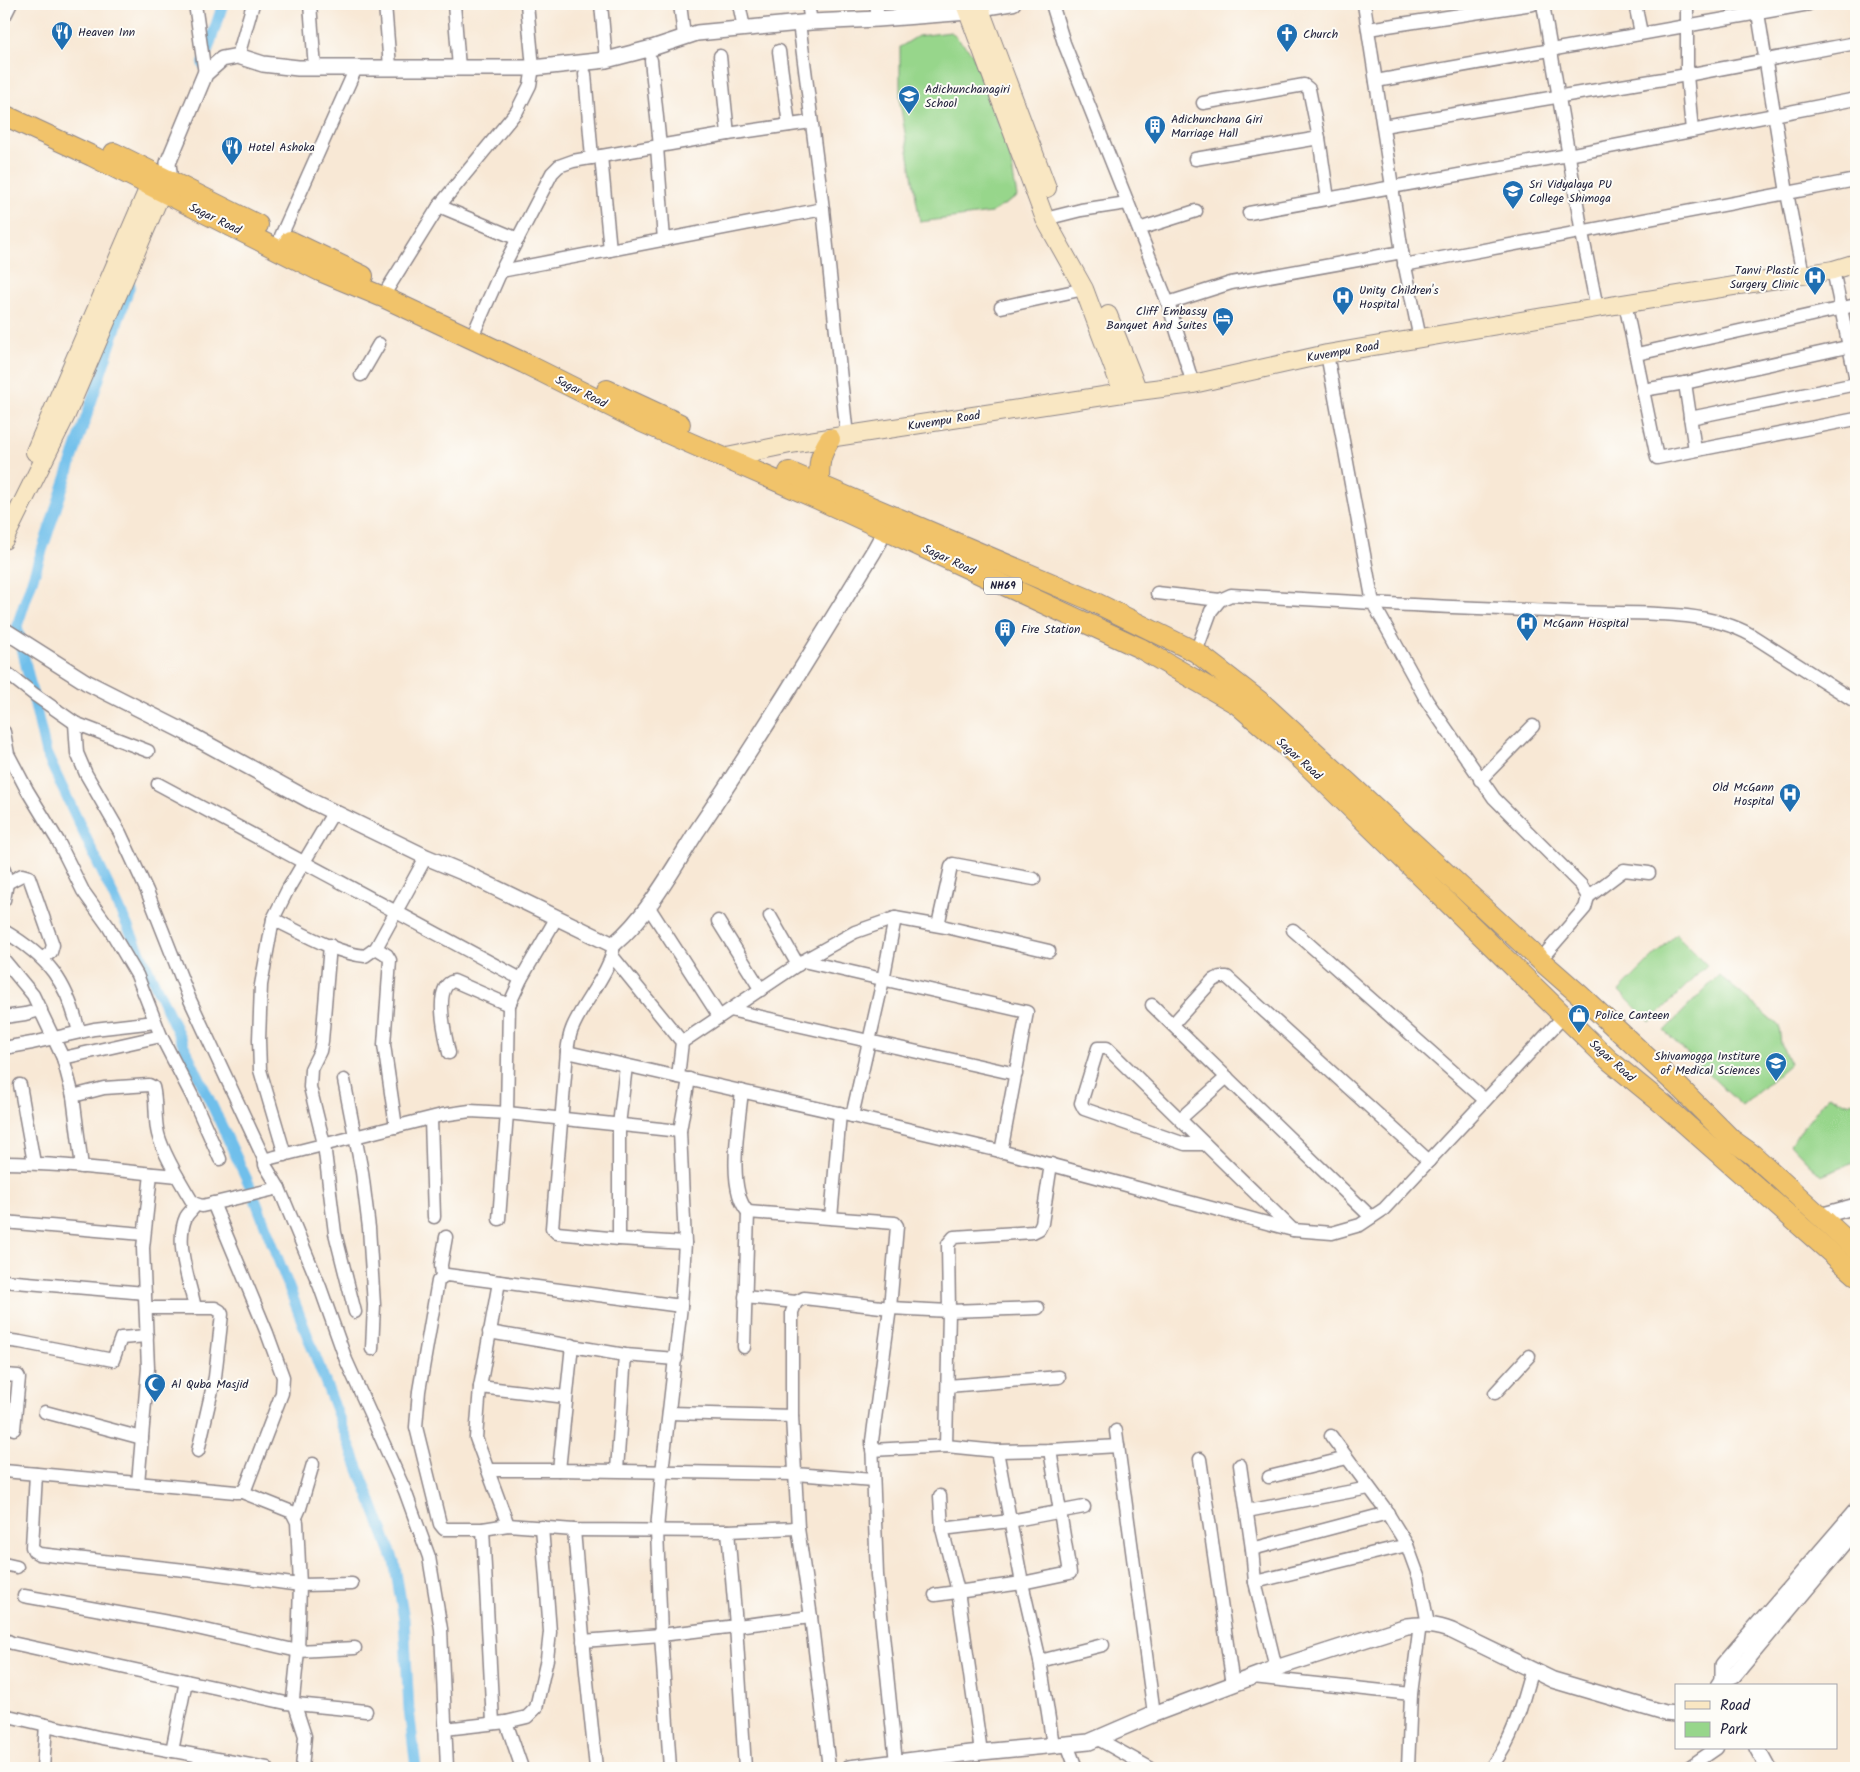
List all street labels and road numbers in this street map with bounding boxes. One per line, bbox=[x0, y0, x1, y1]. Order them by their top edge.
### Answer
street label: Sagar Road bbox=[186, 198, 245, 240]
street label: Kuvempu Road bbox=[1305, 336, 1382, 368]
street label: Sagar Road bbox=[552, 371, 611, 414]
street label: Kuvempu Road bbox=[906, 406, 983, 436]
street label: Sagar Road bbox=[920, 540, 979, 581]
road number: NH69 bbox=[984, 578, 1022, 594]
street label: Sagar Road bbox=[1272, 733, 1327, 786]
street label: Sagar Road bbox=[1585, 1035, 1640, 1088]

